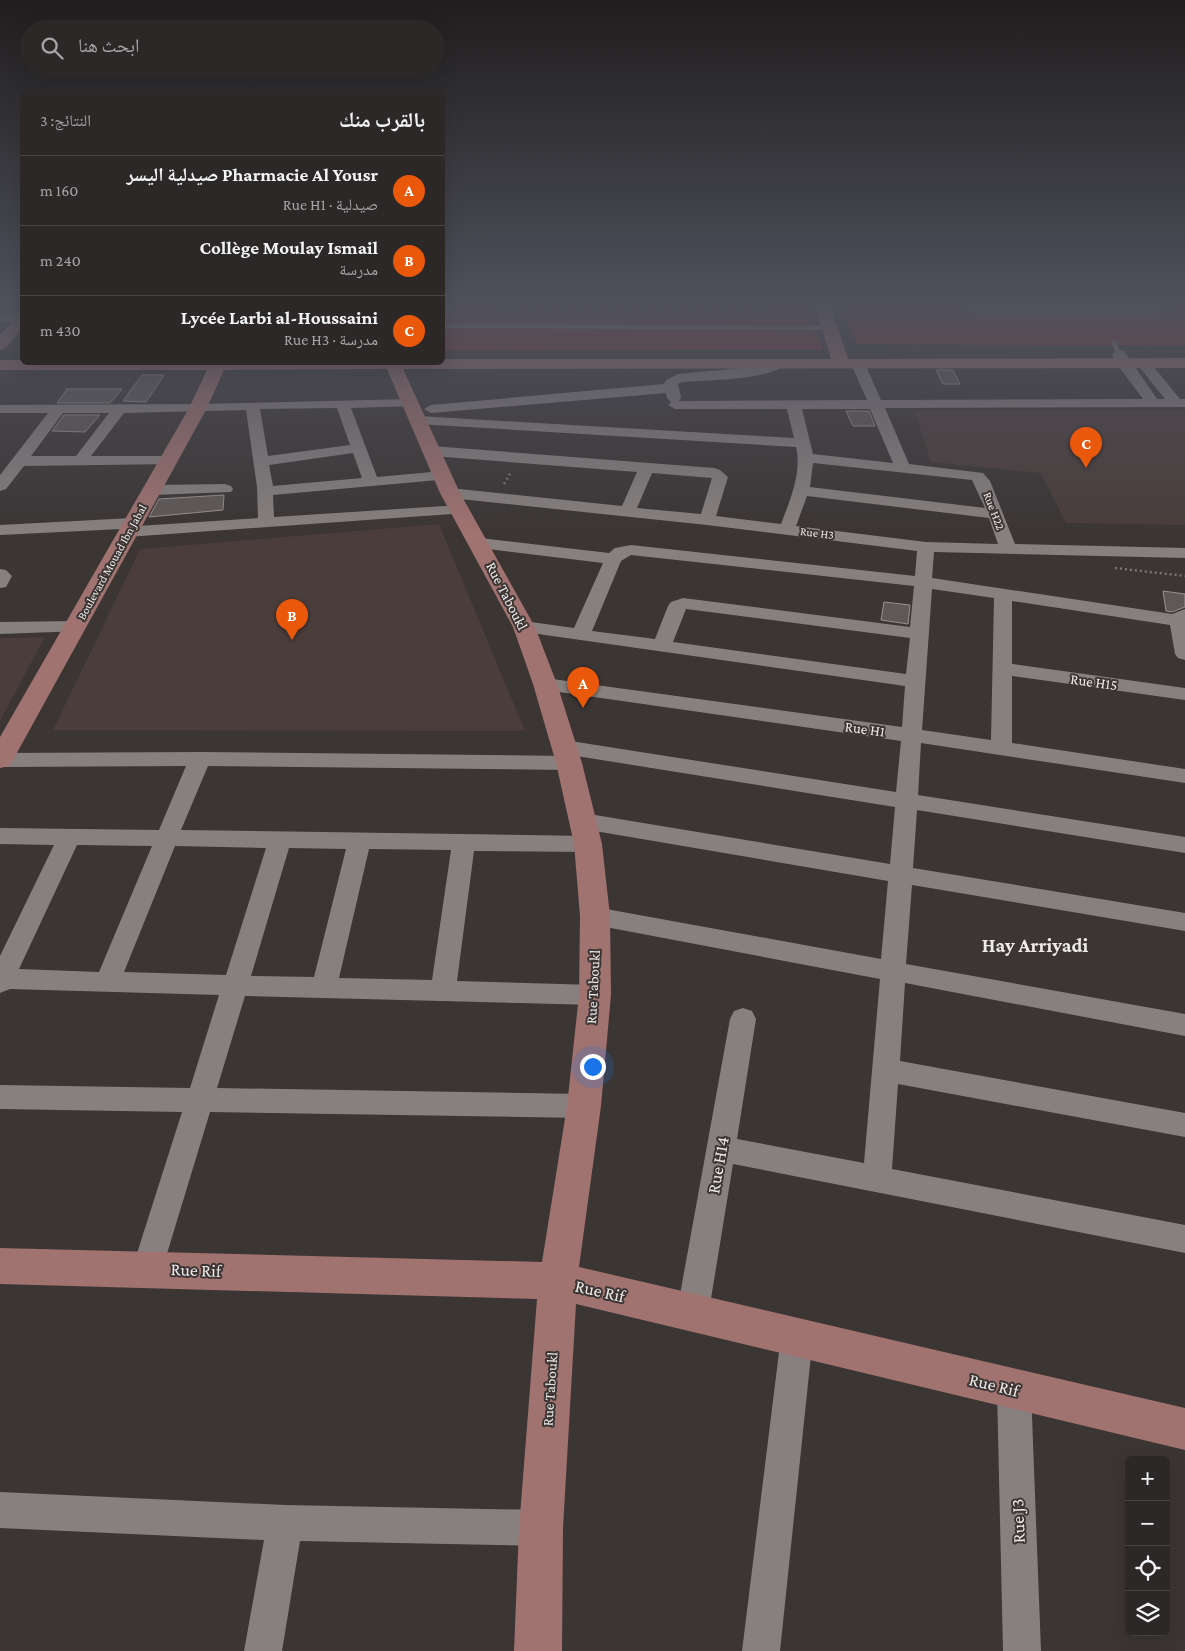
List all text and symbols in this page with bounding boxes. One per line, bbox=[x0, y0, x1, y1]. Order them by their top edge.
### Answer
search box bbox=[20, 20, 445, 75]
icon: search bbox=[38, 34, 66, 62]
text: ابحث هنا bbox=[78, 35, 140, 56]
text: بالقرب منك bbox=[339, 108, 425, 132]
text: النتائج: 3 bbox=[40, 112, 91, 129]
text: Pharmacie Al Yousr صيدلية اليسر bbox=[127, 164, 378, 185]
text: 160 m bbox=[40, 182, 78, 199]
text: A bbox=[404, 182, 414, 199]
text: صيدلية · Rue H1 bbox=[283, 196, 378, 213]
text: Collège Moulay Ismail bbox=[199, 237, 378, 258]
text: 240 m bbox=[40, 252, 81, 269]
text: B bbox=[404, 252, 414, 269]
text: مدرسة bbox=[339, 261, 378, 278]
text: Lycée Larbi al-Houssaini bbox=[181, 307, 378, 328]
text: 430 m bbox=[40, 322, 81, 339]
text: C bbox=[404, 322, 414, 339]
text: مدرسة · Rue H3 bbox=[284, 331, 378, 348]
pin: C bbox=[1070, 427, 1102, 468]
street label: Rue H22 bbox=[980, 490, 1008, 532]
street label: Boulevard Mouad Ibn Jabal bbox=[74, 502, 150, 622]
street label: Rue H3 bbox=[799, 524, 835, 542]
street label: Rue Taboukl bbox=[483, 559, 531, 633]
pin: B bbox=[276, 599, 308, 640]
pin: A bbox=[567, 667, 599, 708]
street label: Rue H15 bbox=[1069, 671, 1119, 693]
street label: Rue H1 bbox=[844, 718, 886, 740]
district label: Hay Arriyadi bbox=[982, 934, 1089, 956]
street label: Rue Taboukl bbox=[583, 949, 603, 1025]
your location bbox=[580, 1054, 606, 1080]
street label: Rue H14 bbox=[703, 1135, 733, 1195]
street label: Rue Rif bbox=[170, 1259, 223, 1281]
street label: Rue Rif bbox=[573, 1276, 629, 1307]
street label: Rue Taboukl bbox=[539, 1351, 561, 1427]
street label: Rue Rif bbox=[967, 1369, 1023, 1401]
map controls bbox=[1125, 1456, 1170, 1636]
button: + bbox=[1125, 1456, 1170, 1501]
street label: Rue J3 bbox=[1007, 1498, 1029, 1544]
button: − bbox=[1125, 1501, 1170, 1546]
button: locate bbox=[1125, 1546, 1170, 1591]
button: layers bbox=[1125, 1591, 1170, 1636]

